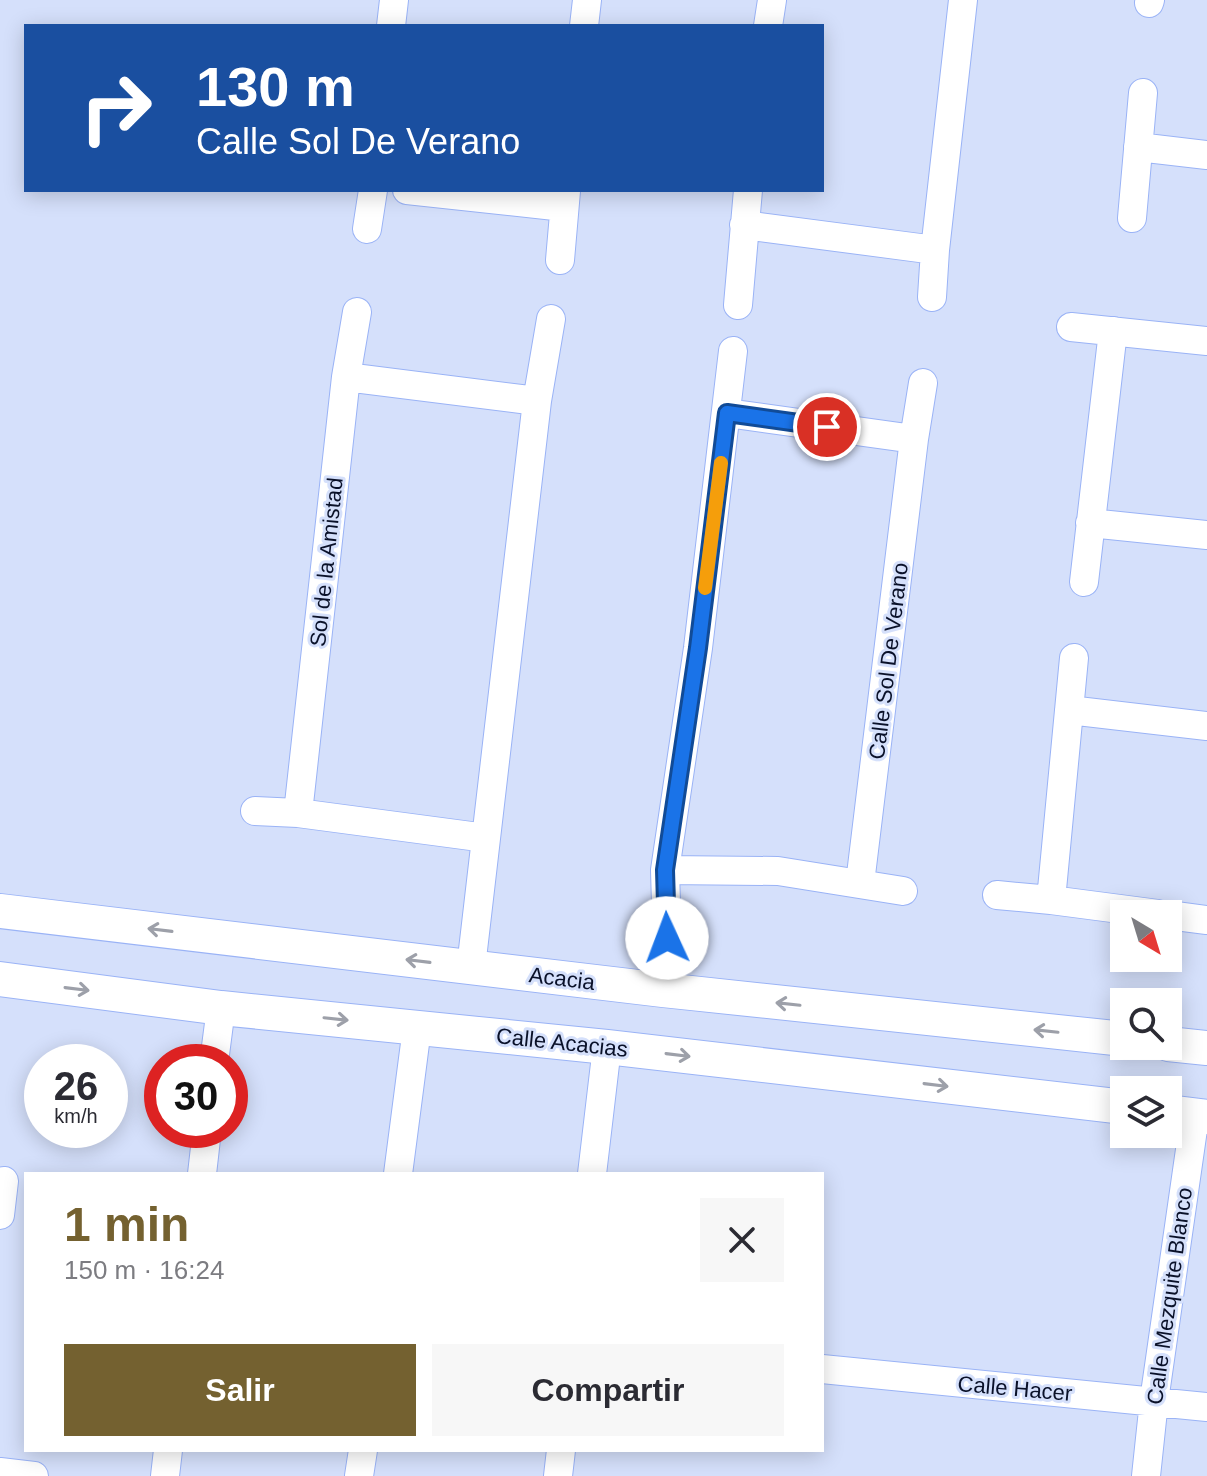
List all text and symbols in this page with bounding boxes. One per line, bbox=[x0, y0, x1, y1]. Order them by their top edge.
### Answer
text: 130 m bbox=[196, 55, 355, 118]
icon: right bbox=[64, 56, 168, 160]
text: Calle Sol De Verano bbox=[196, 121, 520, 162]
pin bbox=[793, 393, 861, 461]
icon: arrive bbox=[805, 405, 849, 449]
street label: Sol de la Amistad bbox=[305, 476, 348, 648]
street label: Calle Sol De Verano bbox=[864, 561, 913, 761]
position arrow bbox=[625, 896, 709, 980]
north arrow bbox=[1110, 900, 1182, 972]
map controls bbox=[1110, 900, 1182, 1148]
one-way arrow bbox=[148, 922, 173, 937]
one-way arrow bbox=[405, 953, 432, 968]
street label: Acacia bbox=[528, 962, 597, 995]
one-way arrow bbox=[64, 982, 89, 997]
button: search bbox=[1110, 988, 1182, 1060]
one-way arrow bbox=[775, 996, 802, 1011]
one-way arrow bbox=[322, 1012, 349, 1027]
street label: Calle Acacias bbox=[495, 1023, 629, 1062]
one-way arrow bbox=[1034, 1024, 1060, 1039]
speed limit sign: 30 bbox=[144, 1044, 248, 1148]
one-way arrow bbox=[664, 1047, 691, 1062]
text: 26 bbox=[54, 1064, 98, 1108]
button: layers bbox=[1110, 1076, 1182, 1148]
one-way arrow bbox=[923, 1078, 948, 1093]
text: km/h bbox=[54, 1105, 98, 1127]
street label: Calle Mezquite Blanco bbox=[1142, 1186, 1197, 1406]
text: 1 min bbox=[64, 1198, 189, 1251]
button: close bbox=[700, 1198, 784, 1282]
text: 150 m · 16:24 bbox=[64, 1255, 224, 1285]
button: Salir bbox=[64, 1344, 416, 1436]
button: Compartir bbox=[432, 1344, 784, 1436]
street label: Calle Hacer bbox=[957, 1371, 1073, 1406]

